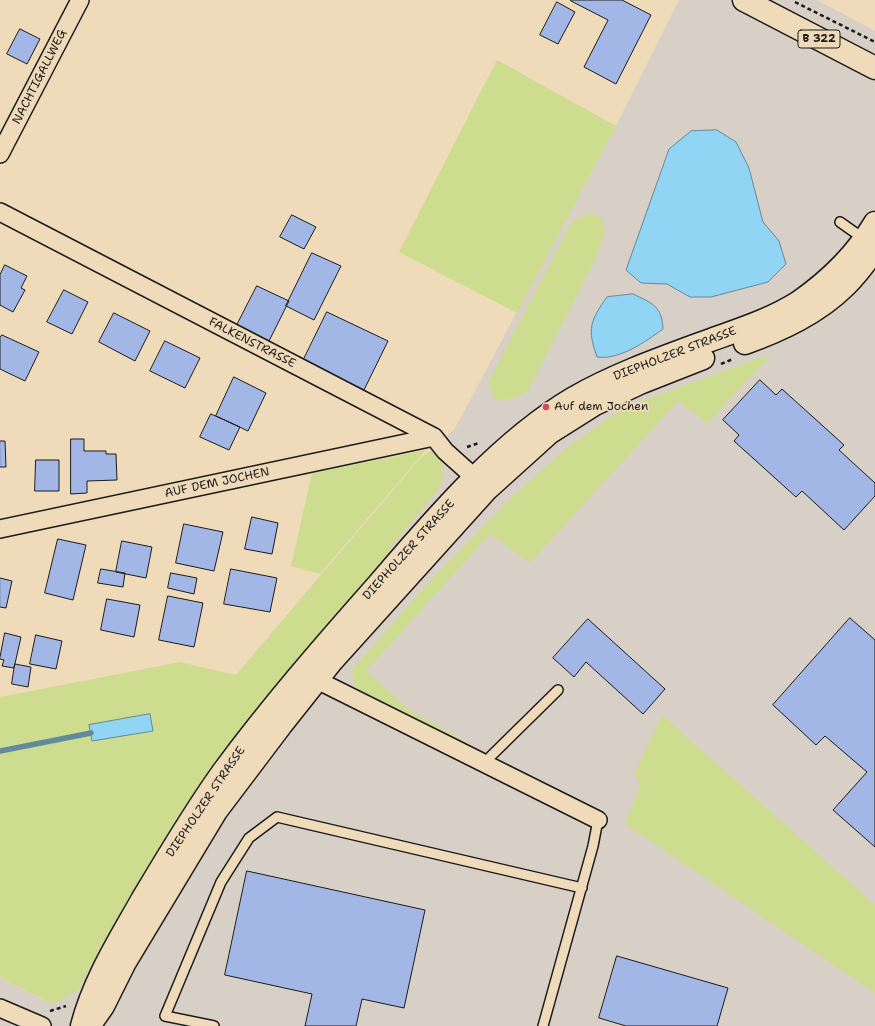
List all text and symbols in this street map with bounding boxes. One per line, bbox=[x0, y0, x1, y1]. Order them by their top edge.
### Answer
street label: NACHTIGALLWEG bbox=[10, 27, 70, 127]
road number: B 322 bbox=[798, 30, 840, 48]
street label: FALKENSTRASSE bbox=[206, 315, 298, 371]
street label: DIEPHOLZER STRASSE bbox=[612, 324, 738, 384]
place label: Auf dem Jochen bbox=[554, 400, 648, 414]
marker: Auf dem Jochen bbox=[541, 402, 551, 412]
street label: AUF DEM JOCHEN bbox=[163, 465, 271, 501]
street label: DIEPHOLZER STRASSE bbox=[360, 497, 458, 603]
street label: DIEPHOLZER STRASSE bbox=[164, 744, 248, 860]

